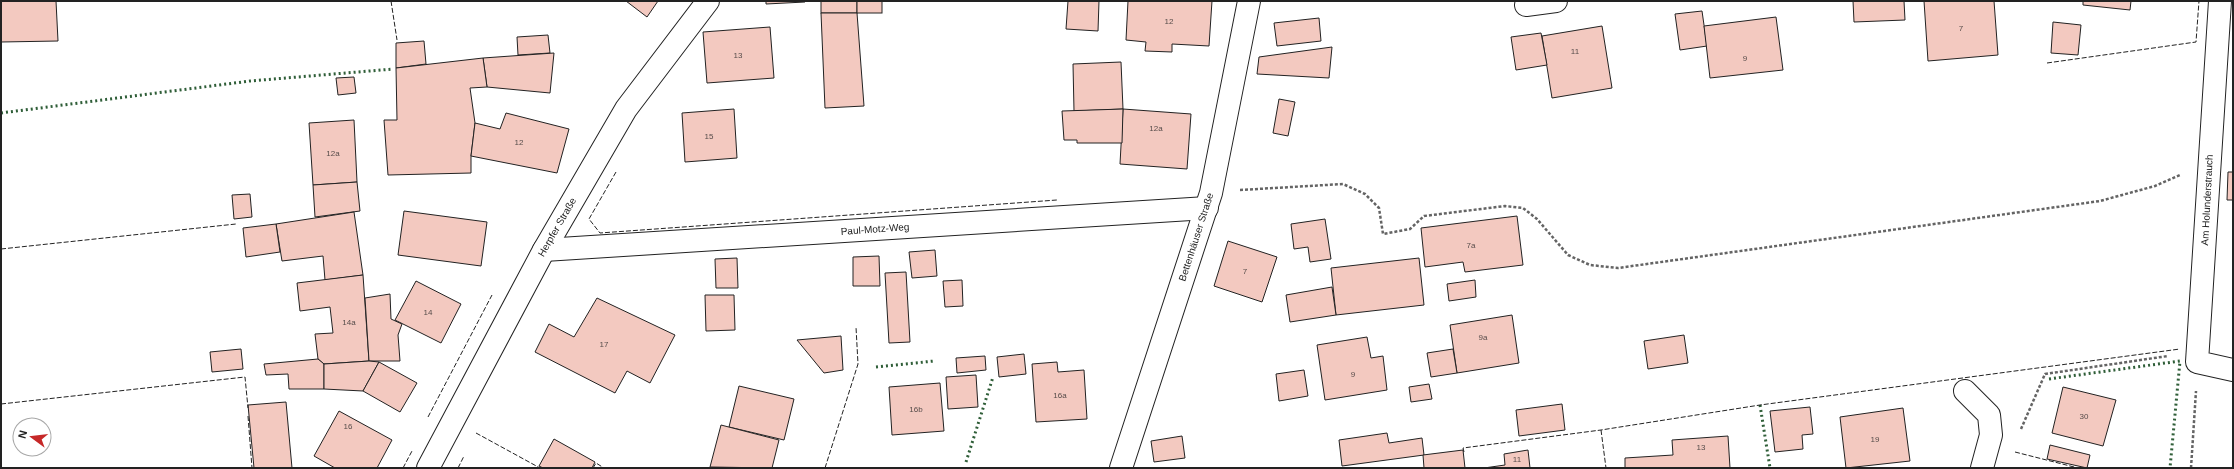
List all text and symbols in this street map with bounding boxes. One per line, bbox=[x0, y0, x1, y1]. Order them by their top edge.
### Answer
house number: 12 bbox=[1165, 17, 1174, 26]
house number: 7 bbox=[1959, 24, 1964, 33]
house number: 11 bbox=[1571, 47, 1580, 56]
house number: 13 bbox=[734, 51, 743, 60]
house number: 9 bbox=[1743, 54, 1748, 63]
house number: 12a bbox=[1149, 124, 1163, 133]
house number: 15 bbox=[705, 132, 714, 141]
house number: 12 bbox=[515, 138, 524, 147]
house number: 12a bbox=[326, 149, 340, 158]
street label: Am Holunderstrauch bbox=[2199, 154, 2215, 246]
street label: Bettenhäuser Straße bbox=[1177, 191, 1216, 283]
street label: Herpfer Straße bbox=[536, 195, 579, 258]
street label: Paul-Motz-Weg bbox=[840, 221, 910, 237]
house number: 7a bbox=[1467, 241, 1476, 250]
house number: 7 bbox=[1243, 267, 1248, 276]
house number: 14 bbox=[424, 308, 433, 317]
house number: 14a bbox=[342, 318, 356, 327]
house number: 9a bbox=[1479, 333, 1488, 342]
house number: 17 bbox=[600, 340, 609, 349]
house number: 9 bbox=[1351, 370, 1356, 379]
house number: 16a bbox=[1053, 391, 1067, 400]
house number: 16b bbox=[909, 405, 923, 414]
house number: 30 bbox=[2080, 412, 2089, 421]
north arrow bbox=[12, 417, 52, 457]
house number: 16 bbox=[344, 422, 353, 431]
text: N bbox=[16, 429, 29, 440]
house number: 19 bbox=[1871, 435, 1880, 444]
house number: 13 bbox=[1697, 443, 1706, 452]
house number: 11 bbox=[1513, 455, 1522, 464]

